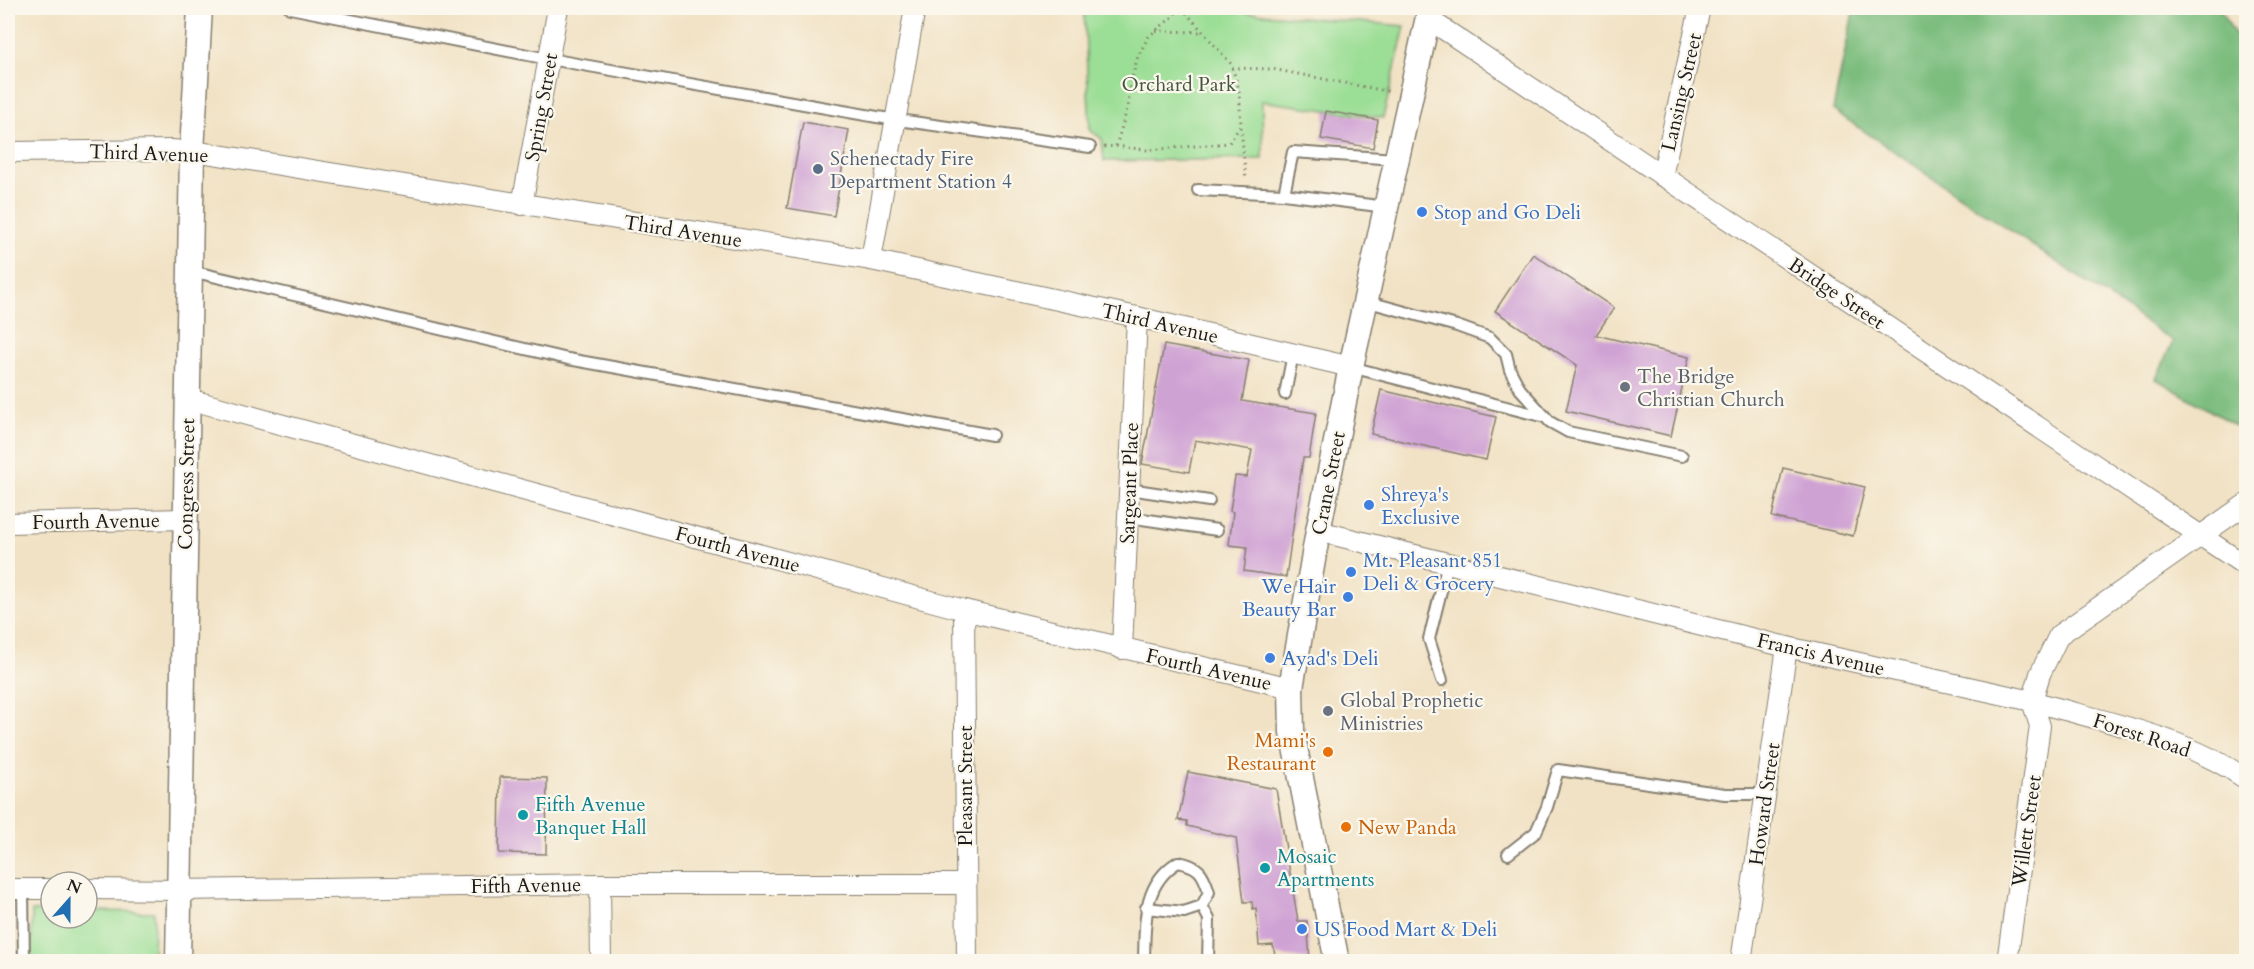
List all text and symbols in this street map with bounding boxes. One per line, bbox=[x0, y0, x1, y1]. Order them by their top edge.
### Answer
street label: Lansing Street bbox=[1655, 30, 1708, 154]
street label: Spring Street bbox=[519, 50, 564, 163]
park label: Orchard Park bbox=[1121, 71, 1237, 98]
street label: Third Avenue bbox=[89, 138, 209, 169]
place label: Schenectady Fire Department Station 4 bbox=[830, 145, 1012, 195]
marker: Schenectady Fire Department Station 4 bbox=[811, 162, 825, 176]
place label: Stop and Go Deli bbox=[1434, 199, 1582, 226]
marker: Stop and Go Deli bbox=[1415, 205, 1429, 219]
street label: Third Avenue bbox=[622, 209, 744, 254]
street label: Bridge Street bbox=[1783, 251, 1891, 336]
street label: Third Avenue bbox=[1099, 297, 1221, 350]
place label: The Bridge Christian Church bbox=[1637, 363, 1785, 413]
marker: The Bridge Christian Church bbox=[1618, 380, 1632, 394]
street label: Congress Street bbox=[172, 417, 201, 550]
street label: Sargeant Place bbox=[1114, 422, 1145, 544]
street label: Crane Street bbox=[1305, 428, 1352, 537]
place label: Shreya's Exclusive bbox=[1381, 481, 1460, 531]
marker: Shreya's Exclusive bbox=[1362, 498, 1376, 512]
street label: Fourth Avenue bbox=[32, 507, 160, 536]
street label: Fourth Avenue bbox=[673, 520, 803, 579]
place label: Mt. Pleasant 851 Deli & Grocery bbox=[1363, 547, 1502, 597]
marker: Mt. Pleasant 851 Deli & Grocery bbox=[1344, 565, 1358, 579]
place label: We Hair Beauty Bar bbox=[1242, 573, 1337, 623]
marker: We Hair Beauty Bar bbox=[1341, 590, 1355, 604]
street label: Francis Avenue bbox=[1754, 627, 1887, 682]
street label: Fourth Avenue bbox=[1143, 642, 1274, 697]
place label: Ayad's Deli bbox=[1282, 645, 1379, 672]
marker: Ayad's Deli bbox=[1263, 651, 1277, 665]
place label: Global Prophetic Ministries bbox=[1340, 687, 1483, 737]
marker: Global Prophetic Ministries bbox=[1321, 704, 1335, 718]
street label: Forest Road bbox=[2090, 707, 2194, 764]
street label: Pleasant Street bbox=[952, 725, 979, 847]
place label: Mami's Restaurant bbox=[1227, 727, 1317, 777]
street label: Howard Street bbox=[1743, 740, 1787, 867]
marker: Mami's Restaurant bbox=[1321, 745, 1335, 759]
street label: Willett Street bbox=[2005, 773, 2048, 890]
place label: Fifth Avenue Banquet Hall bbox=[535, 791, 647, 841]
marker: Fifth Avenue Banquet Hall bbox=[516, 808, 530, 822]
place label: New Panda bbox=[1358, 814, 1457, 841]
marker: New Panda bbox=[1339, 820, 1353, 834]
place label: Mosaic Apartments bbox=[1277, 843, 1375, 893]
marker: Mosaic Apartments bbox=[1258, 861, 1272, 875]
north arrow bbox=[39, 870, 99, 930]
street label: Fifth Avenue bbox=[470, 871, 582, 900]
text: N bbox=[64, 874, 85, 900]
place label: US Food Mart & Deli bbox=[1314, 916, 1498, 943]
marker: US Food Mart & Deli bbox=[1295, 922, 1309, 936]

